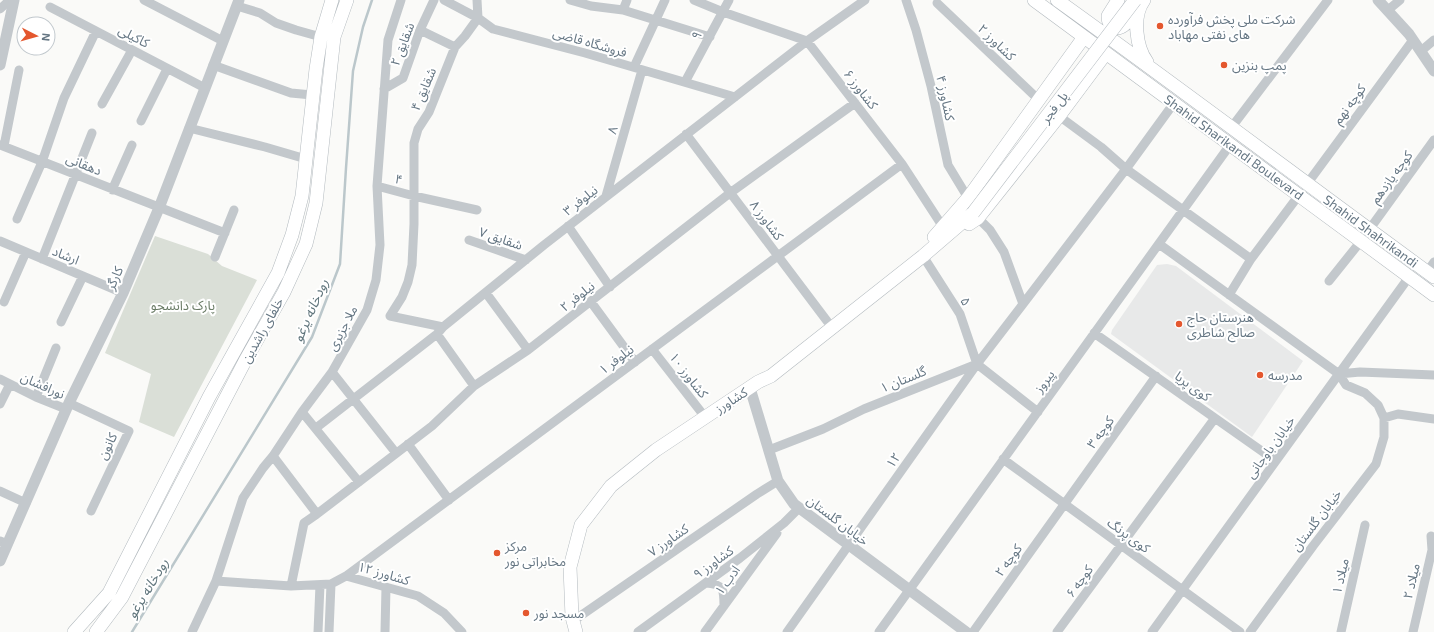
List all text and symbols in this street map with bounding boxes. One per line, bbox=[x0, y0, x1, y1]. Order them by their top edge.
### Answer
place label: شرکت ملی پخش فرآورده های نفتی مهاباد bbox=[1168, 11, 1295, 43]
north arrow bbox=[16, 16, 56, 56]
street label: شقایق ۲ bbox=[386, 20, 418, 68]
street label: کشاورز ۲ bbox=[975, 20, 1020, 64]
street label: کاکیلی bbox=[115, 21, 153, 52]
marker: شرکت ملی پخش فرآورده های نفتی مهاباد bbox=[1155, 21, 1165, 31]
street label: فروشگاه قاضی bbox=[551, 24, 629, 61]
street label: ۹ bbox=[687, 28, 705, 42]
text: N bbox=[40, 32, 53, 42]
place label: پمپ بنزین bbox=[1232, 57, 1287, 75]
marker: پمپ بنزین bbox=[1219, 60, 1229, 70]
street label: شقایق ۴ bbox=[407, 65, 440, 113]
street label: کشاورز ۶ bbox=[841, 66, 882, 113]
street label: کشاورز ۴ bbox=[933, 74, 959, 123]
street label: کوچه نهم bbox=[1329, 80, 1372, 129]
street label: پل فجر bbox=[1036, 88, 1073, 128]
street label: Shahid Sharikandi Boulevard bbox=[1161, 91, 1307, 203]
street label: ۸ bbox=[603, 124, 621, 136]
street label: کوچه یازدهم bbox=[1366, 147, 1418, 208]
street label: دهقانی bbox=[63, 150, 104, 179]
street label: ۴ bbox=[393, 170, 405, 188]
street label: نیلوفر ۳ bbox=[559, 181, 601, 219]
street label: Shahid Shahrikandi bbox=[1321, 191, 1421, 271]
street label: کشاورز ۸ bbox=[747, 197, 788, 244]
street label: شقایق ۷ bbox=[477, 223, 525, 254]
street label: ارشاد bbox=[50, 242, 82, 268]
street label: کارگر bbox=[101, 263, 126, 293]
water label: رودخانه یرغو bbox=[289, 276, 332, 345]
street label: نیلوفر ۲ bbox=[556, 277, 598, 315]
street label: خلفای راشدین bbox=[237, 294, 288, 366]
street label: ۵ bbox=[957, 294, 975, 308]
park label: پارک دانشجو bbox=[151, 297, 215, 315]
street label: ملا جزیری bbox=[323, 303, 361, 354]
place label: هنرستان حاج صالح شاطری bbox=[1187, 309, 1255, 343]
marker: هنرستان حاج صالح شاطری bbox=[1174, 319, 1184, 329]
street label: نیلوفر ۱ bbox=[595, 341, 637, 377]
street label: کشاورز ۱۰ bbox=[666, 349, 712, 401]
street label: گلستان ۱ bbox=[878, 362, 929, 396]
street label: پیروز bbox=[1030, 366, 1059, 398]
place label: مدرسه bbox=[1268, 367, 1303, 383]
street label: نورافشان bbox=[18, 368, 68, 403]
street label: کوی پریا bbox=[1171, 368, 1215, 406]
marker: مدرسه bbox=[1255, 370, 1265, 380]
street label: کشاورز bbox=[711, 383, 751, 417]
street label: کوچه ۳ bbox=[1083, 412, 1119, 452]
street label: خیابان باوجانی bbox=[1242, 413, 1299, 482]
street label: کانون bbox=[94, 429, 121, 462]
street label: ۱۲ bbox=[882, 449, 904, 471]
street label: خیابان گلستان bbox=[1288, 486, 1345, 555]
street label: خیابان گلستان bbox=[803, 492, 872, 549]
street label: کوی پرنگ bbox=[1103, 514, 1154, 558]
street label: کشاورز ۷ bbox=[645, 520, 692, 560]
place label: مرکز مخابراتی نور bbox=[504, 538, 566, 570]
street label: کوچه ۲ bbox=[991, 540, 1027, 580]
street label: کشاورز ۹ bbox=[690, 542, 737, 582]
marker: مرکز مخابراتی نور bbox=[492, 548, 502, 558]
water label: رودخانه یرغو bbox=[122, 555, 172, 622]
street label: میلاد ۱ bbox=[1328, 556, 1352, 595]
street label: کشاورز ۱۲ bbox=[356, 558, 412, 588]
street label: کوچه ۶ bbox=[1062, 561, 1098, 601]
street label: میلاد ۲ bbox=[1399, 561, 1423, 600]
street label: ادب ۱ bbox=[711, 562, 743, 598]
place label: مسجد نور bbox=[533, 605, 585, 621]
marker: مسجد نور bbox=[521, 608, 531, 618]

